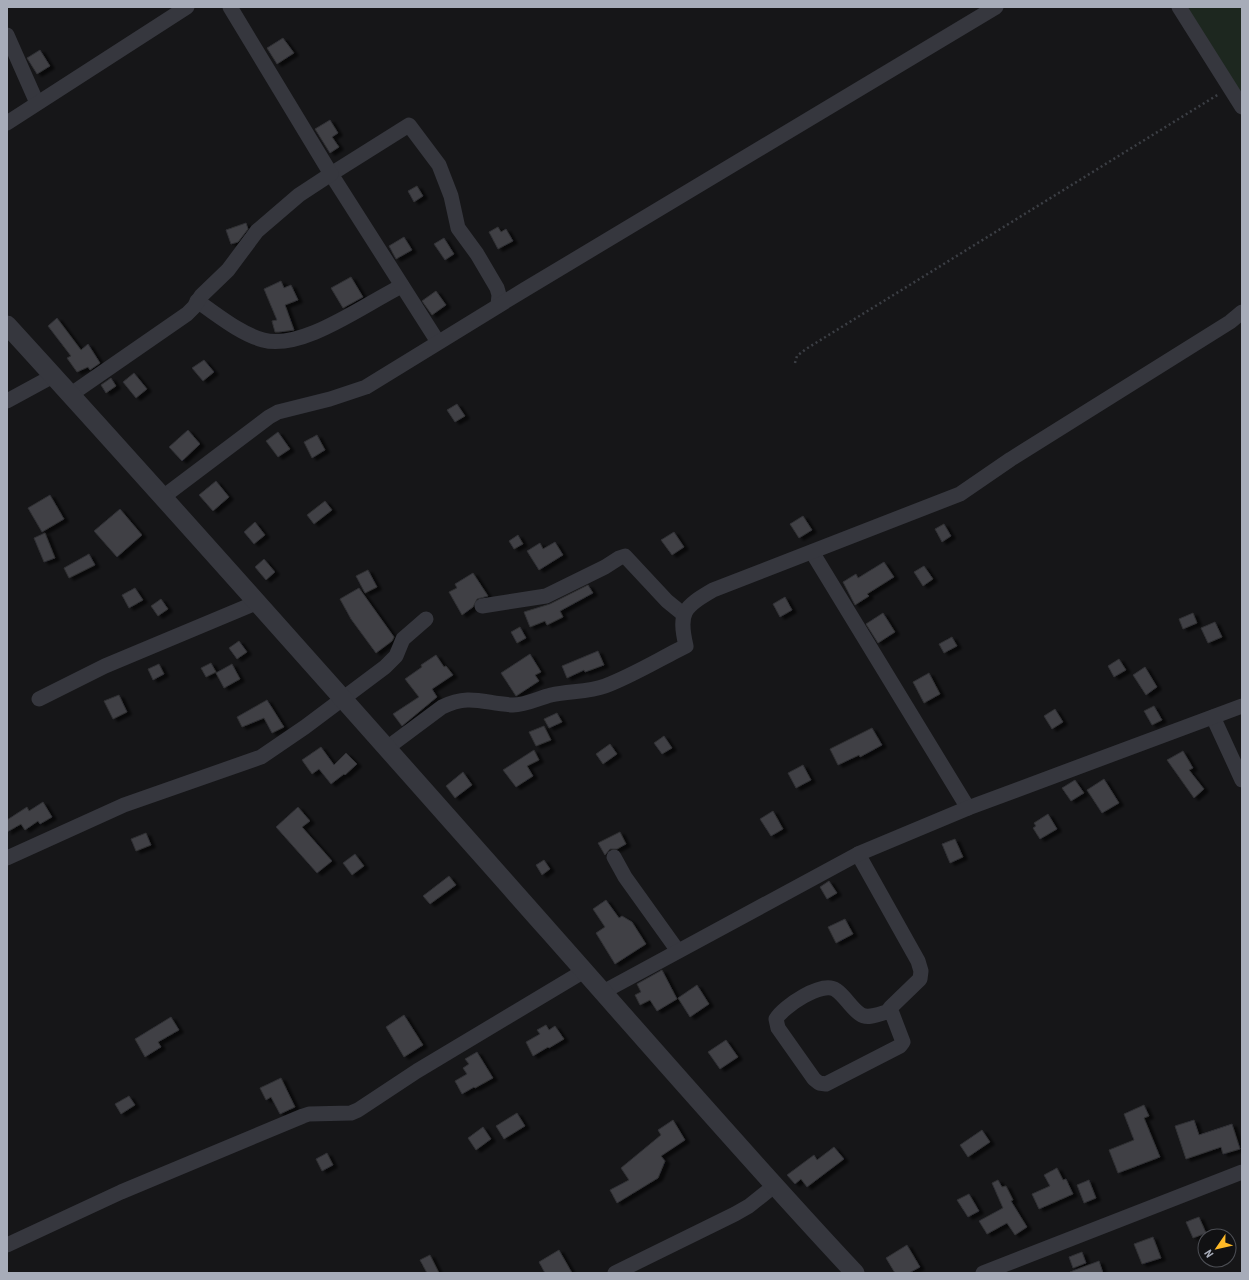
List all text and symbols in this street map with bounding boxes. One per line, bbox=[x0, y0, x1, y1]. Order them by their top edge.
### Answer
north arrow bbox=[1197, 1228, 1237, 1268]
text: N bbox=[1202, 1247, 1216, 1260]

